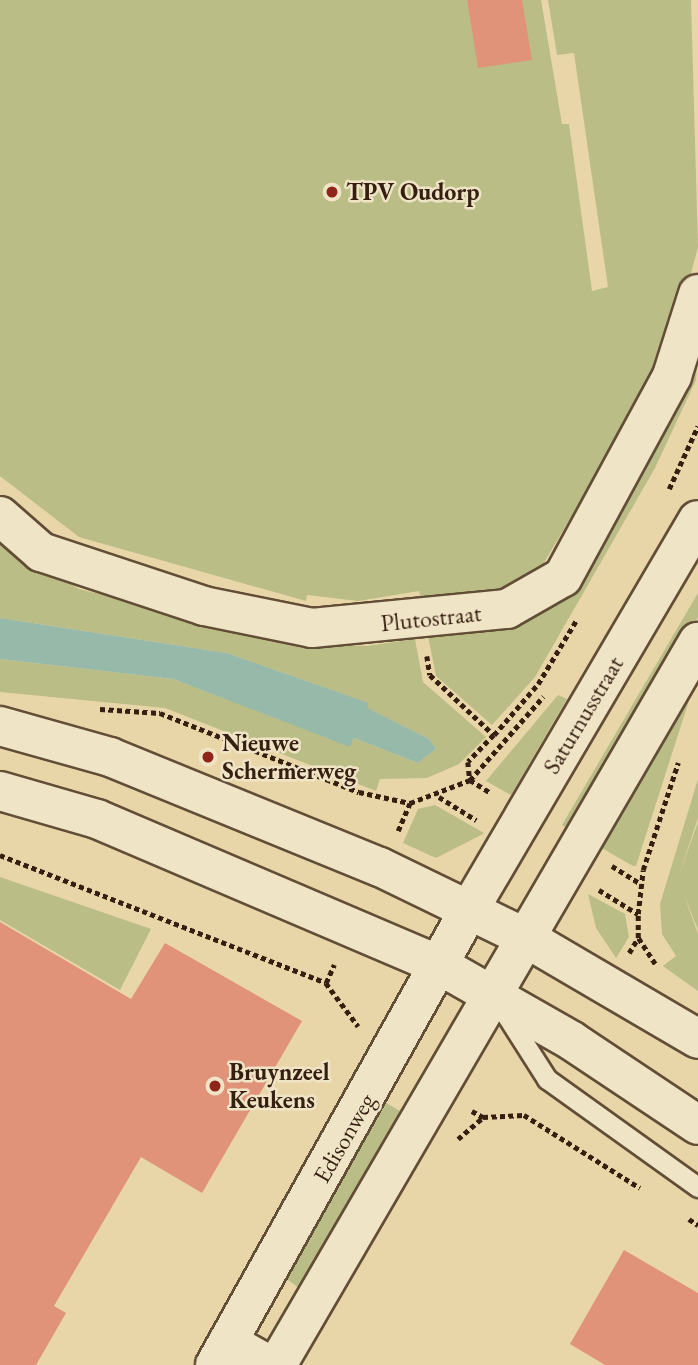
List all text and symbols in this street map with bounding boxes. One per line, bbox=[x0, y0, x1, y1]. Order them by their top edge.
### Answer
place label: TPV Oudorp bbox=[346, 178, 479, 206]
marker: TPV Oudorp bbox=[324, 184, 340, 200]
street label: Plutostraat bbox=[379, 598, 483, 638]
street label: Saturnusstraat bbox=[537, 651, 629, 779]
place label: Nieuwe Schermerweg bbox=[222, 729, 356, 785]
marker: Nieuwe Schermerweg bbox=[200, 749, 216, 765]
place label: Bruynzeel Keukens bbox=[229, 1058, 330, 1114]
marker: Bruynzeel Keukens bbox=[207, 1078, 223, 1094]
street label: Edisonweg bbox=[307, 1088, 381, 1188]

